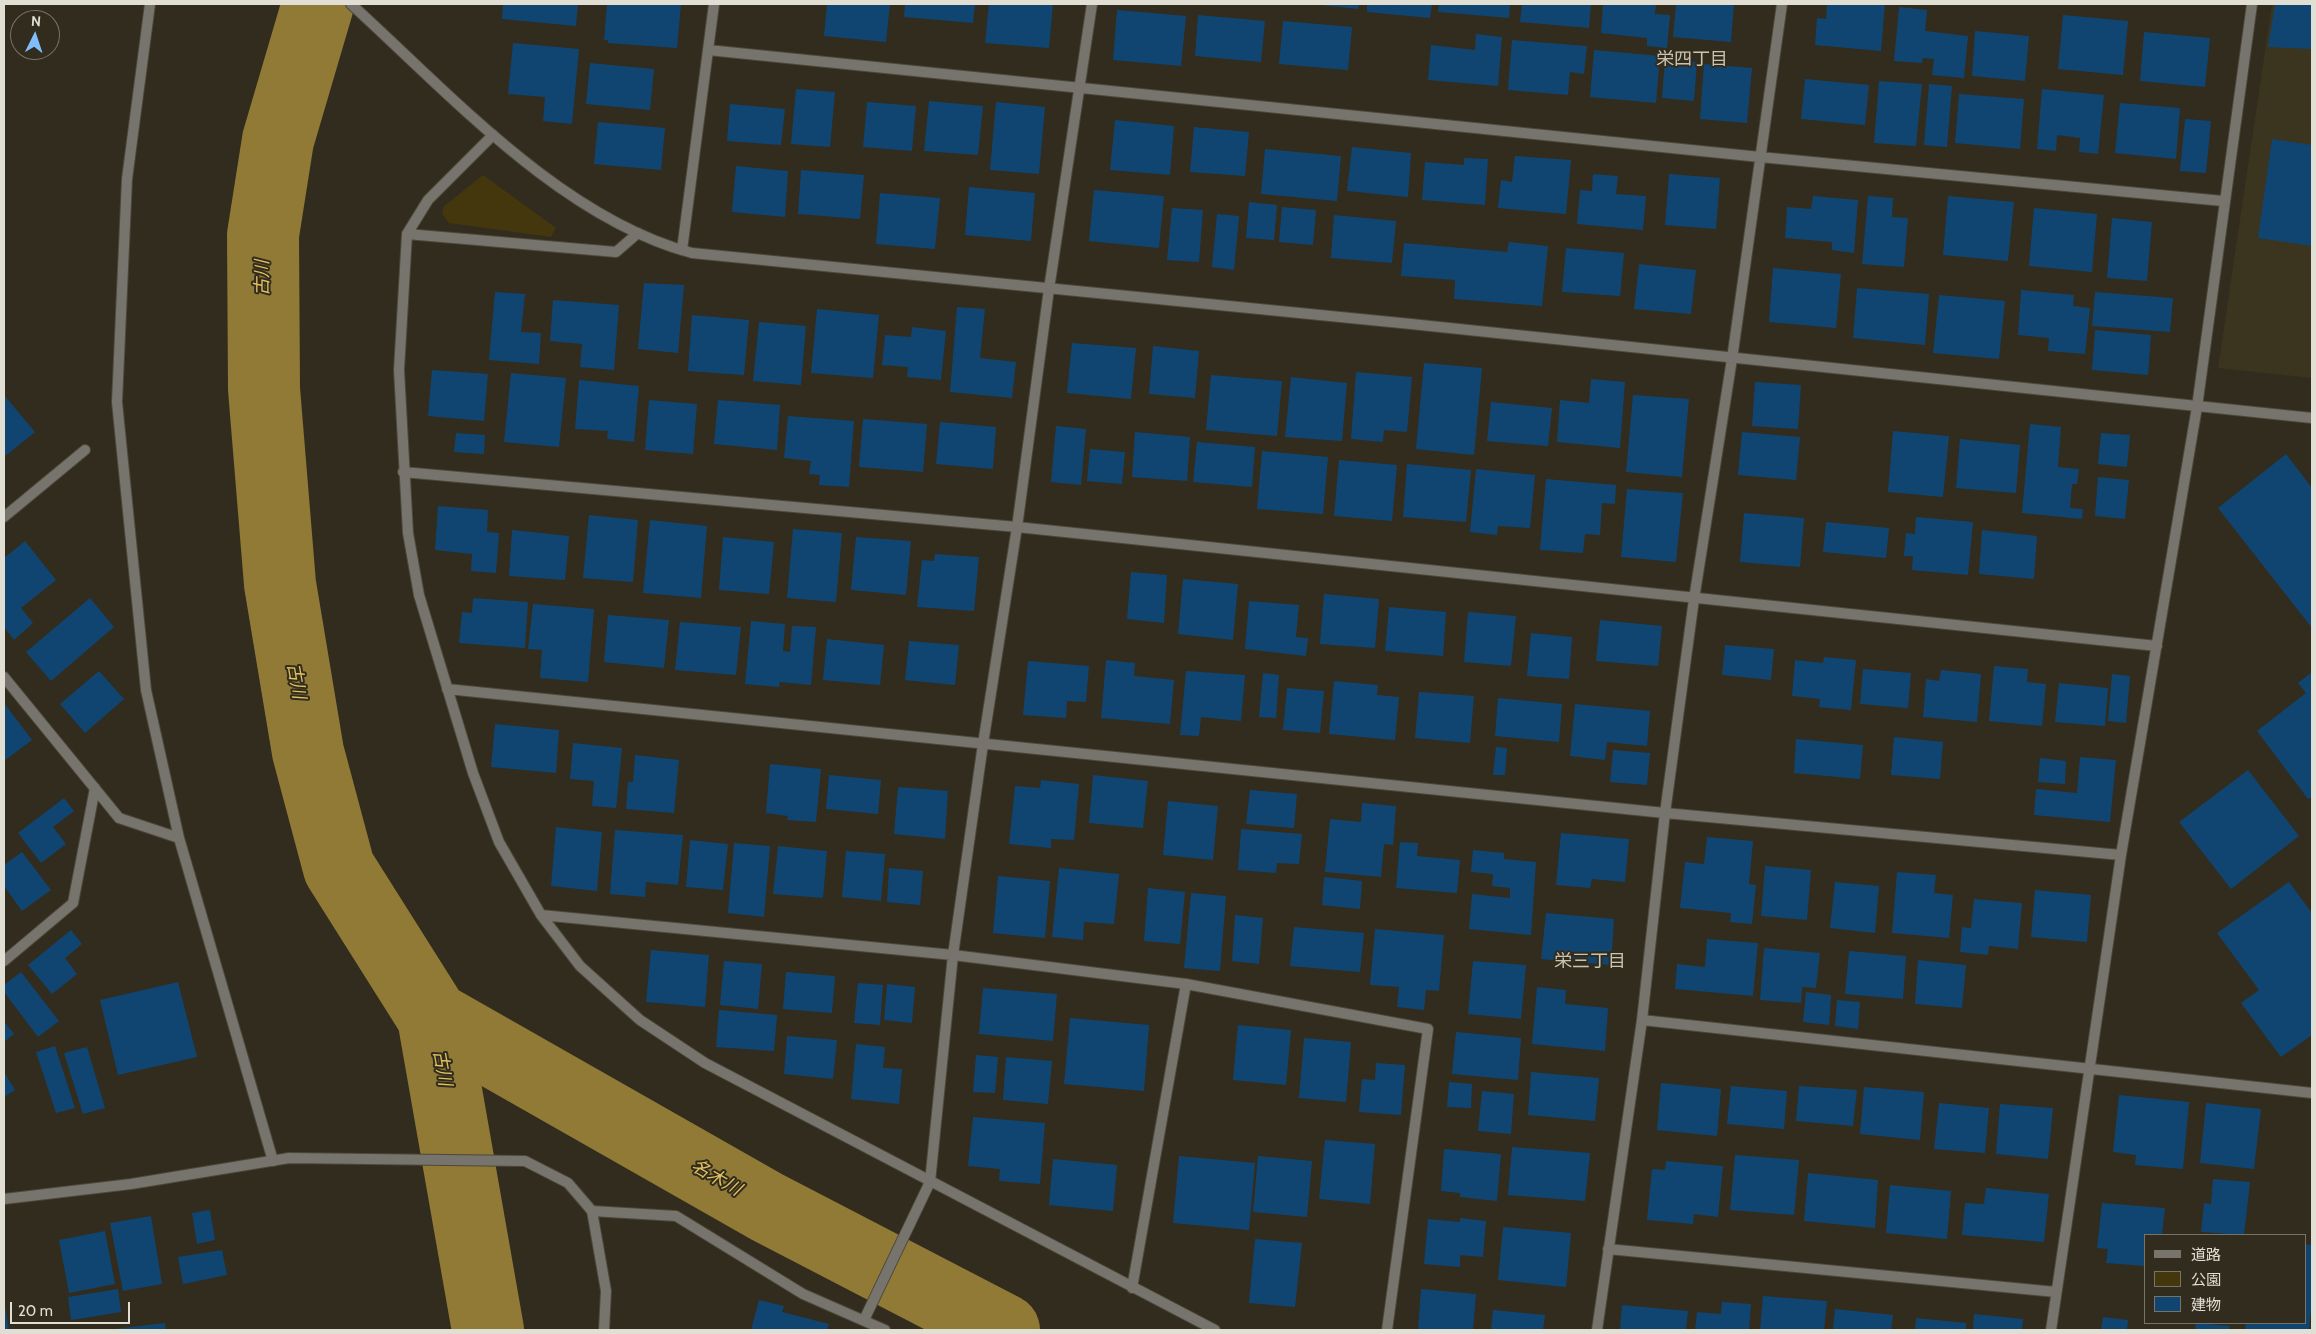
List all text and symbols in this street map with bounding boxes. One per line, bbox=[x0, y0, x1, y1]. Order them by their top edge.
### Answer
north arrow bbox=[10, 10, 60, 60]
text: N bbox=[30, 12, 42, 30]
district label: 栄四丁目 bbox=[1656, 49, 1728, 71]
water label: 古川 bbox=[252, 260, 274, 296]
water label: 古川 bbox=[282, 661, 310, 701]
district label: 栄三丁目 bbox=[1554, 951, 1626, 973]
water label: 古川 bbox=[428, 1048, 456, 1088]
water label: 名木川 bbox=[687, 1155, 745, 1201]
legend bbox=[2144, 1234, 2306, 1324]
text: 道路 bbox=[2191, 1246, 2221, 1264]
text: 公園 bbox=[2191, 1271, 2221, 1289]
scale bar bbox=[12, 1292, 132, 1324]
text: 建物 bbox=[2191, 1296, 2221, 1314]
text: 20 m bbox=[18, 1302, 53, 1320]

